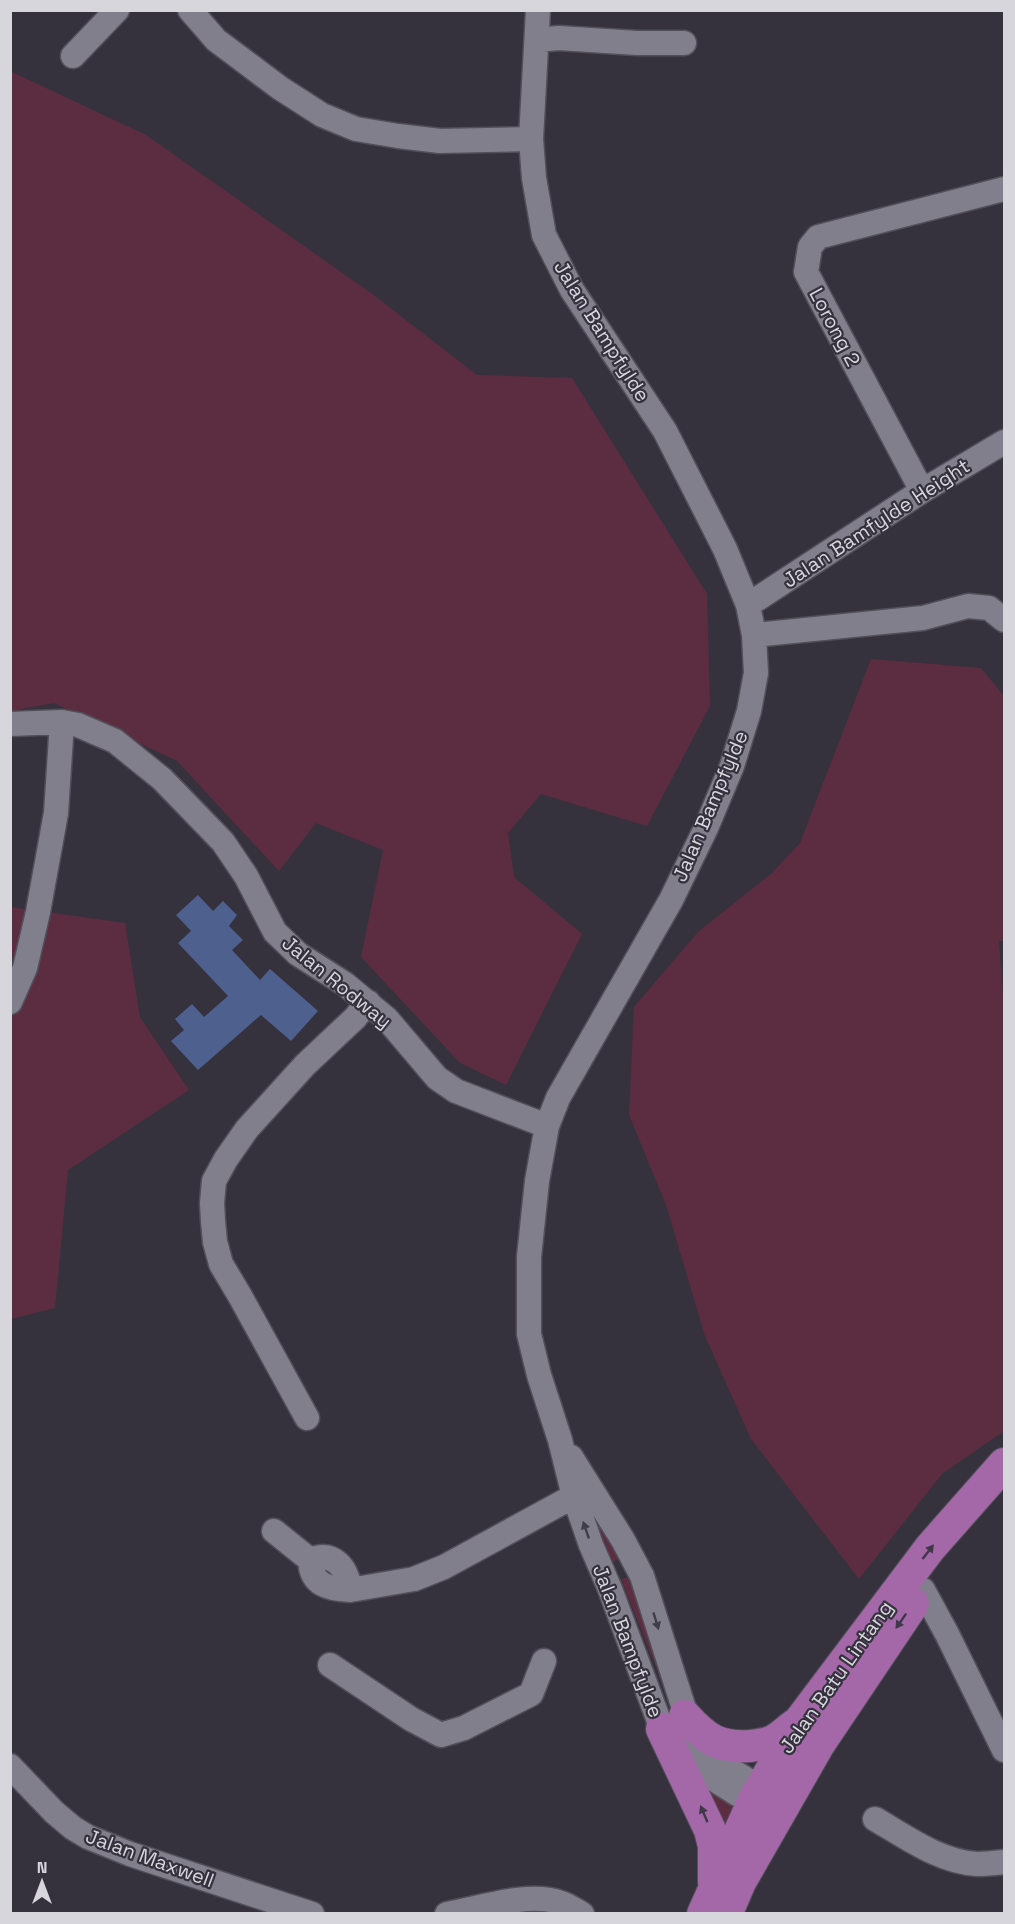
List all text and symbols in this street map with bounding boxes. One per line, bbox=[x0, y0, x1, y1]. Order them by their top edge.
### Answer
street label: Jalan Bampfylde bbox=[548, 256, 656, 406]
street label: Lorong 2 bbox=[804, 283, 866, 371]
street label: Jalan Bamfylde Height bbox=[777, 453, 975, 593]
street label: Jalan Bampfylde bbox=[666, 726, 754, 886]
street label: Jalan Rodway bbox=[277, 930, 397, 1034]
one-way arrow bbox=[580, 1521, 590, 1539]
one-way arrow bbox=[921, 1544, 933, 1559]
street label: Jalan Bampfylde bbox=[587, 1561, 669, 1721]
street label: Jalan Batu Lintang bbox=[773, 1595, 899, 1759]
one-way arrow bbox=[651, 1612, 661, 1630]
one-way arrow bbox=[895, 1613, 907, 1629]
one-way arrow bbox=[698, 1805, 708, 1823]
street label: Jalan Maxwell bbox=[82, 1823, 218, 1893]
north arrow bbox=[12, 1852, 72, 1912]
text: N bbox=[37, 1857, 47, 1878]

